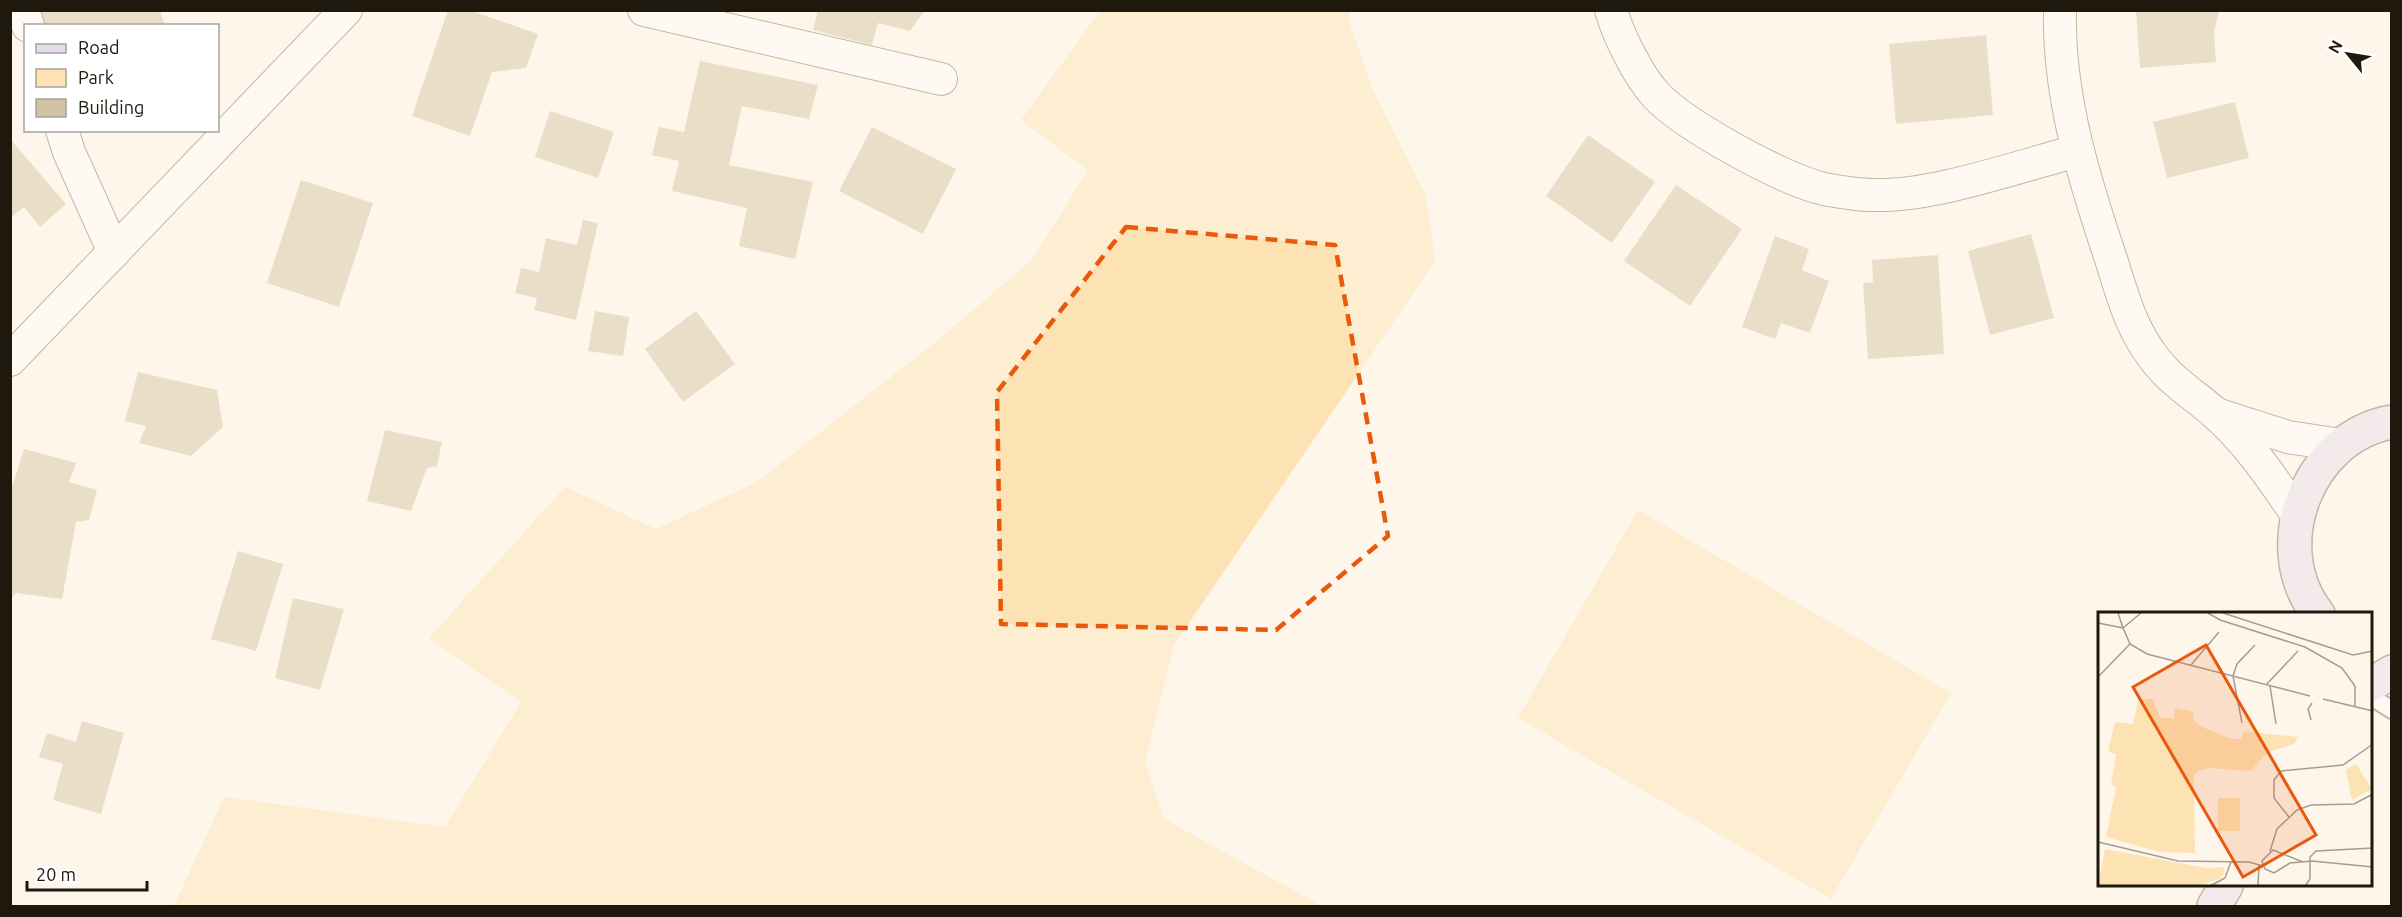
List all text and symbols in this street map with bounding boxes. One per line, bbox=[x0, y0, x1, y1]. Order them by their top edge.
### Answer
legend bbox=[24, 24, 219, 132]
north arrow bbox=[2318, 24, 2378, 84]
text: Road bbox=[78, 37, 120, 57]
text: N bbox=[2324, 37, 2346, 56]
text: Park bbox=[78, 67, 114, 87]
text: Building bbox=[78, 97, 144, 117]
inset map bbox=[2098, 612, 2372, 887]
scale bar bbox=[27, 854, 147, 892]
text: 20 m bbox=[36, 864, 76, 884]

